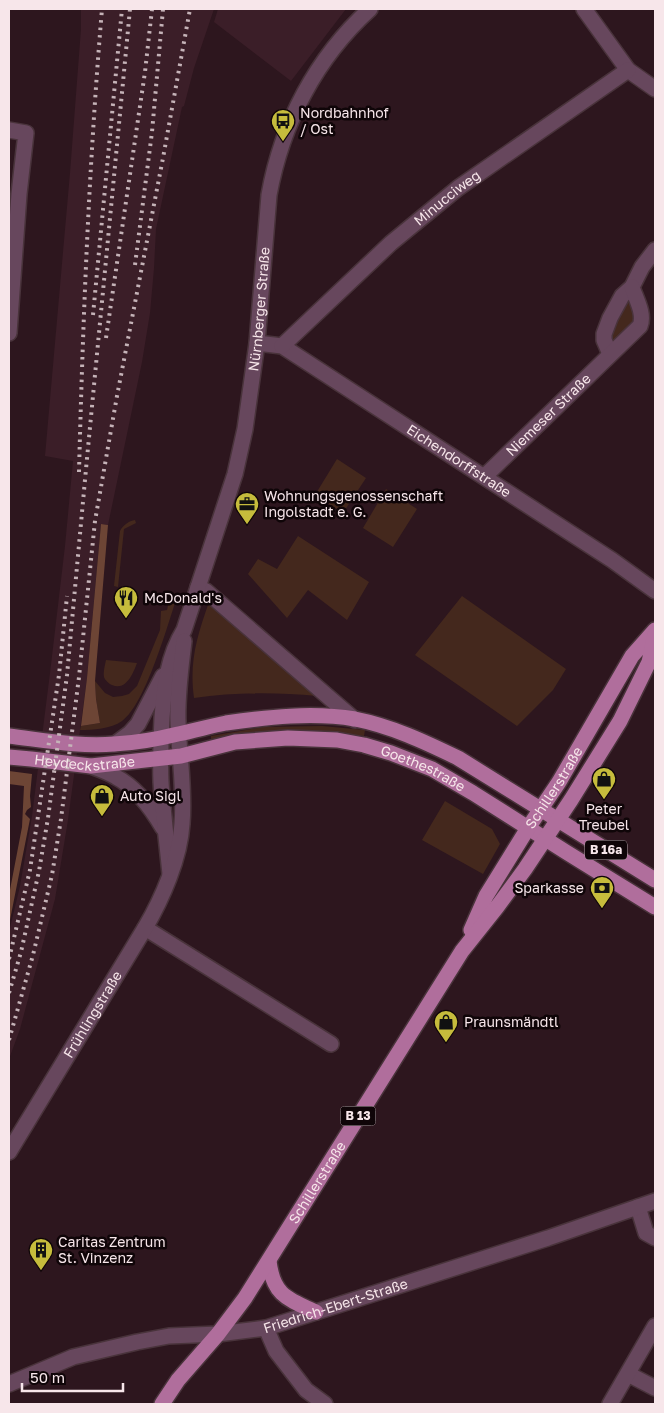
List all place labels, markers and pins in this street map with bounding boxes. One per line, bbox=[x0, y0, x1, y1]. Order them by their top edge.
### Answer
place label: Nordbahnhof / Ost bbox=[300, 104, 389, 137]
bus stop icon: Nordbahnhof / Ost bbox=[270, 108, 296, 142]
place label: Wohnungsgenossenschaft Ingolstadt e. G. bbox=[264, 487, 443, 520]
office icon: Wohnungsgenossenschaft Ingolstadt e. G. bbox=[234, 491, 260, 525]
restaurant icon: McDonald's bbox=[113, 585, 139, 619]
place label: McDonald's bbox=[144, 589, 222, 606]
shop icon: Peter Treubel bbox=[591, 766, 617, 800]
shop icon: Auto Sigl bbox=[89, 783, 115, 817]
place label: Auto Sigl bbox=[120, 787, 181, 804]
place label: Peter Treubel bbox=[579, 800, 629, 833]
bank icon: Sparkasse bbox=[589, 875, 615, 909]
place label: Sparkasse bbox=[514, 879, 584, 896]
shop icon: Praunsmändtl bbox=[433, 1009, 459, 1043]
place label: Praunsmändtl bbox=[464, 1013, 559, 1030]
place label: Caritas Zentrum St. Vinzenz bbox=[58, 1233, 166, 1266]
building icon: Caritas Zentrum St. Vinzenz bbox=[28, 1237, 54, 1271]

